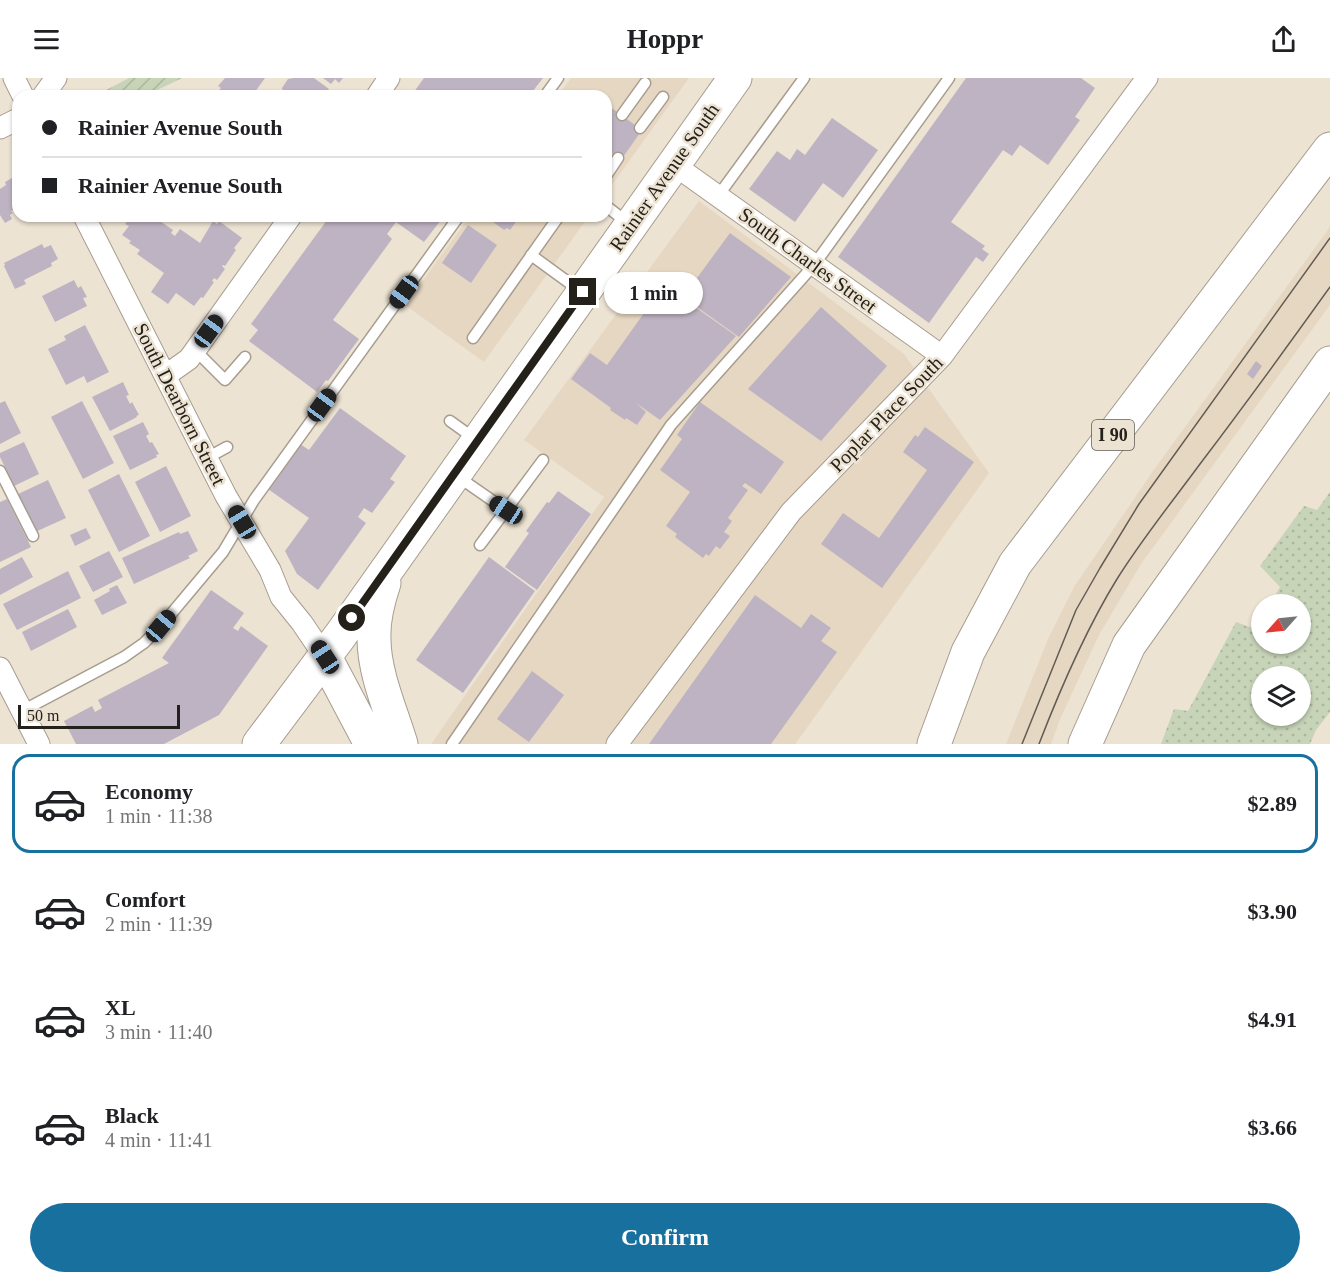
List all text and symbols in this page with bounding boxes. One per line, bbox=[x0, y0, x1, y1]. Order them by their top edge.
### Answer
icon: menu bbox=[30, 23, 63, 56]
icon: share bbox=[1267, 23, 1300, 56]
text: Hoppr bbox=[627, 24, 703, 54]
street label: Rainier Avenue South bbox=[605, 99, 723, 255]
text: Rainier Avenue South bbox=[78, 115, 283, 140]
text: Rainier Avenue South bbox=[78, 173, 283, 198]
street label: South Charles Street bbox=[735, 203, 881, 317]
callout: 1 min bbox=[604, 271, 703, 313]
car bbox=[386, 272, 422, 312]
route end bbox=[569, 278, 596, 305]
text: 1 min bbox=[629, 282, 678, 304]
car bbox=[191, 311, 227, 351]
street label: South Dearborn Street bbox=[130, 319, 231, 489]
street label: Poplar Place South bbox=[825, 352, 948, 477]
car bbox=[304, 385, 340, 425]
road number: I 90 bbox=[1092, 420, 1134, 450]
car bbox=[486, 493, 526, 527]
car bbox=[225, 502, 259, 542]
north arrow bbox=[1251, 594, 1311, 654]
map controls bbox=[1251, 594, 1311, 726]
route start bbox=[338, 604, 365, 631]
car bbox=[143, 606, 179, 646]
car bbox=[308, 637, 342, 677]
button: layers bbox=[1251, 666, 1311, 726]
scale bar bbox=[18, 702, 180, 730]
text: 50 m bbox=[27, 707, 59, 724]
icon: car bbox=[33, 777, 87, 831]
text: Economy bbox=[105, 779, 193, 804]
text: $2.89 bbox=[1248, 791, 1297, 816]
text: 1 min · 11:38 bbox=[105, 805, 213, 827]
icon: car bbox=[33, 885, 87, 939]
text: Comfort bbox=[105, 887, 186, 912]
text: $3.90 bbox=[1248, 899, 1297, 924]
text: 2 min · 11:39 bbox=[105, 913, 213, 935]
icon: car bbox=[33, 993, 87, 1047]
text: XL bbox=[105, 995, 136, 1020]
text: $4.91 bbox=[1248, 1007, 1297, 1032]
text: 3 min · 11:40 bbox=[105, 1021, 213, 1043]
icon: car bbox=[33, 1101, 87, 1155]
text: Black bbox=[105, 1103, 159, 1128]
text: $3.66 bbox=[1248, 1115, 1297, 1140]
text: 4 min · 11:41 bbox=[105, 1129, 213, 1151]
button: Confirm bbox=[30, 1203, 1300, 1272]

